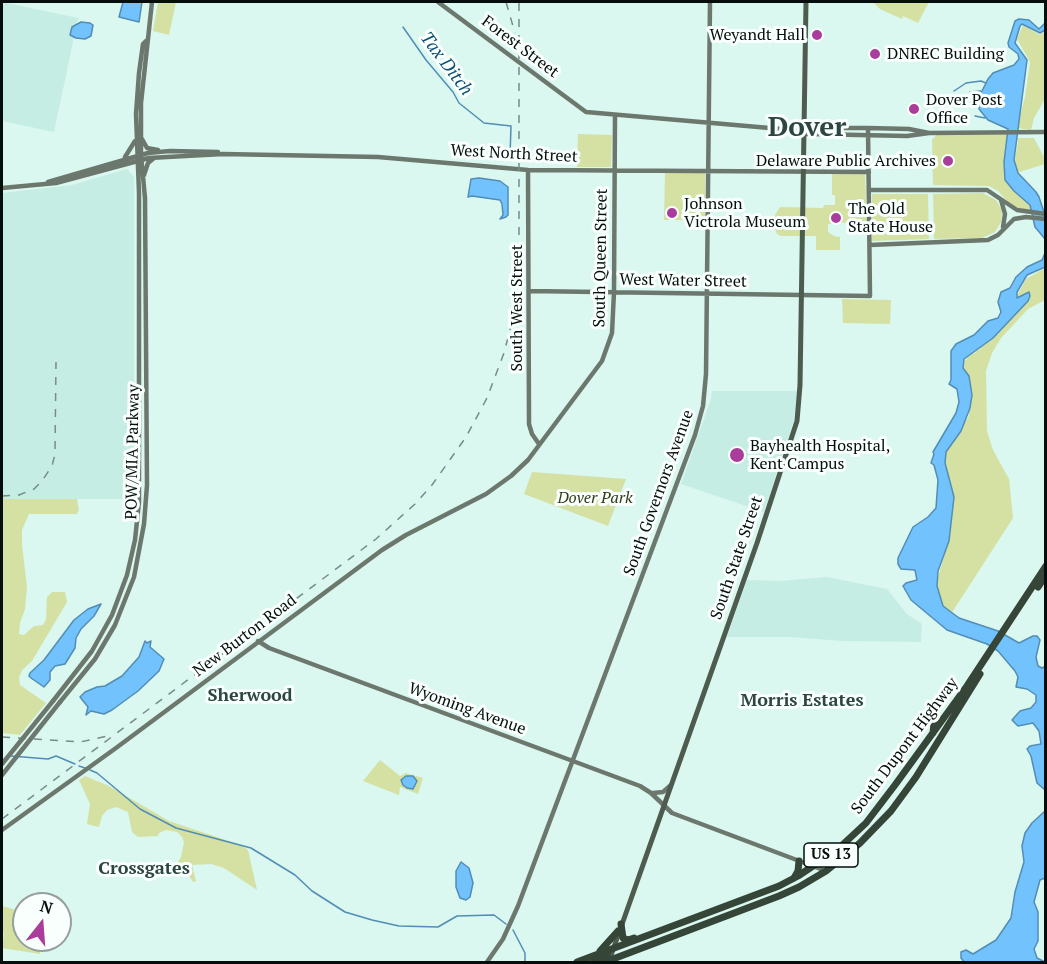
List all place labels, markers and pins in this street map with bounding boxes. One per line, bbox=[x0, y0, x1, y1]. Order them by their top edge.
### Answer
place label: Weyandt Hall bbox=[710, 25, 805, 45]
marker: Weyandt Hall bbox=[810, 28, 824, 42]
place label: DNREC Building bbox=[887, 44, 1004, 64]
marker: DNREC Building bbox=[868, 47, 882, 61]
place label: Dover Post Office bbox=[926, 90, 1003, 128]
marker: Dover Post Office bbox=[907, 102, 921, 116]
place label: Delaware Public Archives bbox=[756, 151, 936, 171]
marker: Delaware Public Archives bbox=[941, 154, 955, 168]
place label: Johnson Victrola Museum bbox=[684, 194, 806, 232]
place label: The Old State House bbox=[848, 199, 933, 237]
marker: Johnson Victrola Museum bbox=[665, 206, 679, 220]
marker: The Old State House bbox=[829, 211, 843, 225]
place label: Bayhealth Hospital, Kent Campus bbox=[750, 436, 890, 474]
marker: Bayhealth Hospital, Kent Campus bbox=[728, 446, 746, 464]

